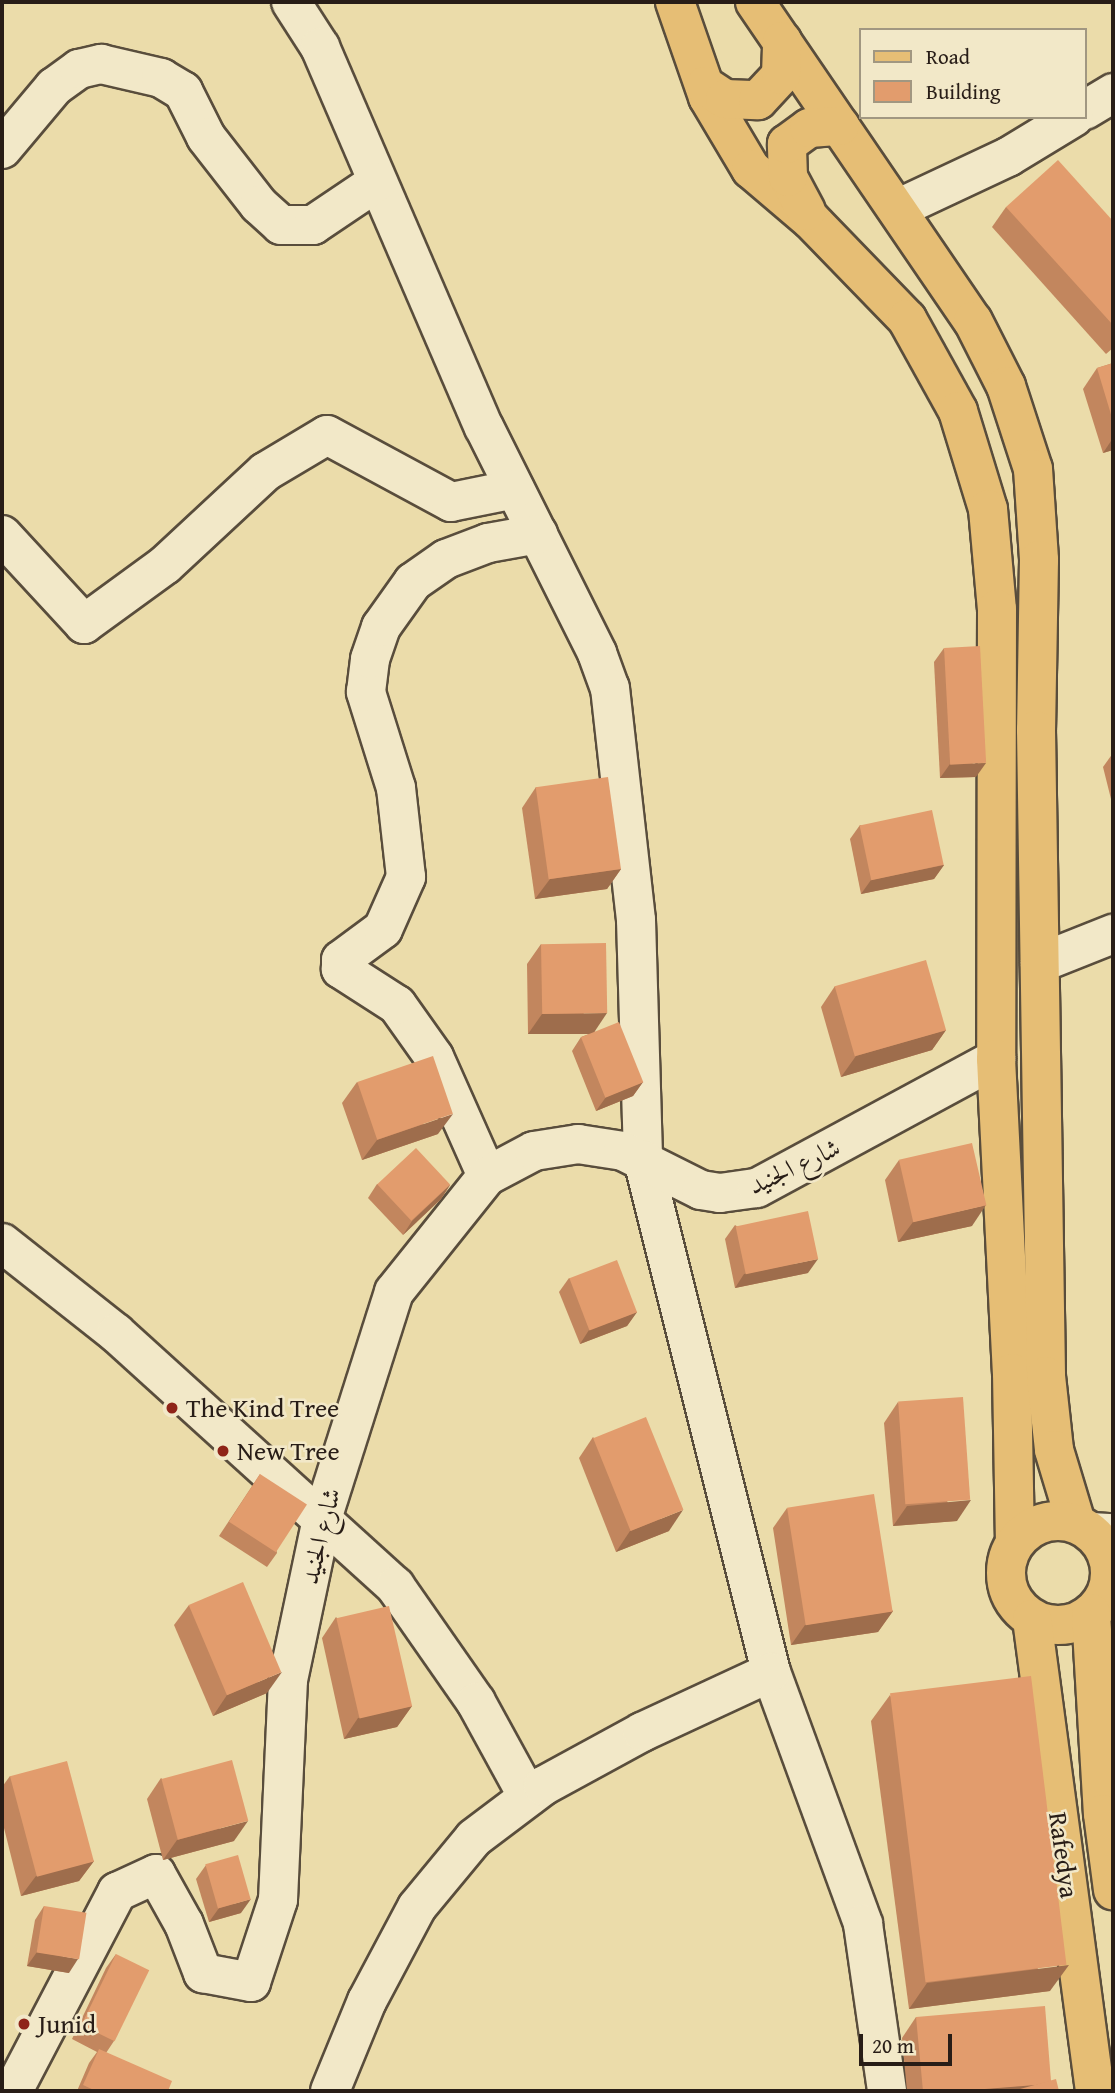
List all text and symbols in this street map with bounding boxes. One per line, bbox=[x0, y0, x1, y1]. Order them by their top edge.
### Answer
legend bbox=[860, 28, 1087, 119]
text: Road bbox=[926, 41, 970, 72]
text: Building bbox=[926, 76, 1000, 107]
street label: شارع الجنيد bbox=[743, 1131, 845, 1201]
place label: The Kind Tree bbox=[186, 1392, 339, 1424]
marker: The Kind Tree bbox=[164, 1400, 180, 1416]
place label: New Tree bbox=[237, 1435, 340, 1467]
marker: New Tree bbox=[215, 1443, 231, 1459]
street label: شارع الجنيد bbox=[293, 1485, 347, 1587]
street label: Rafedya bbox=[1043, 1810, 1085, 1900]
place label: Junid bbox=[38, 2008, 96, 2040]
marker: Junid bbox=[16, 2016, 32, 2032]
scale bar bbox=[863, 2020, 956, 2064]
text: 20 m bbox=[872, 2030, 914, 2061]

